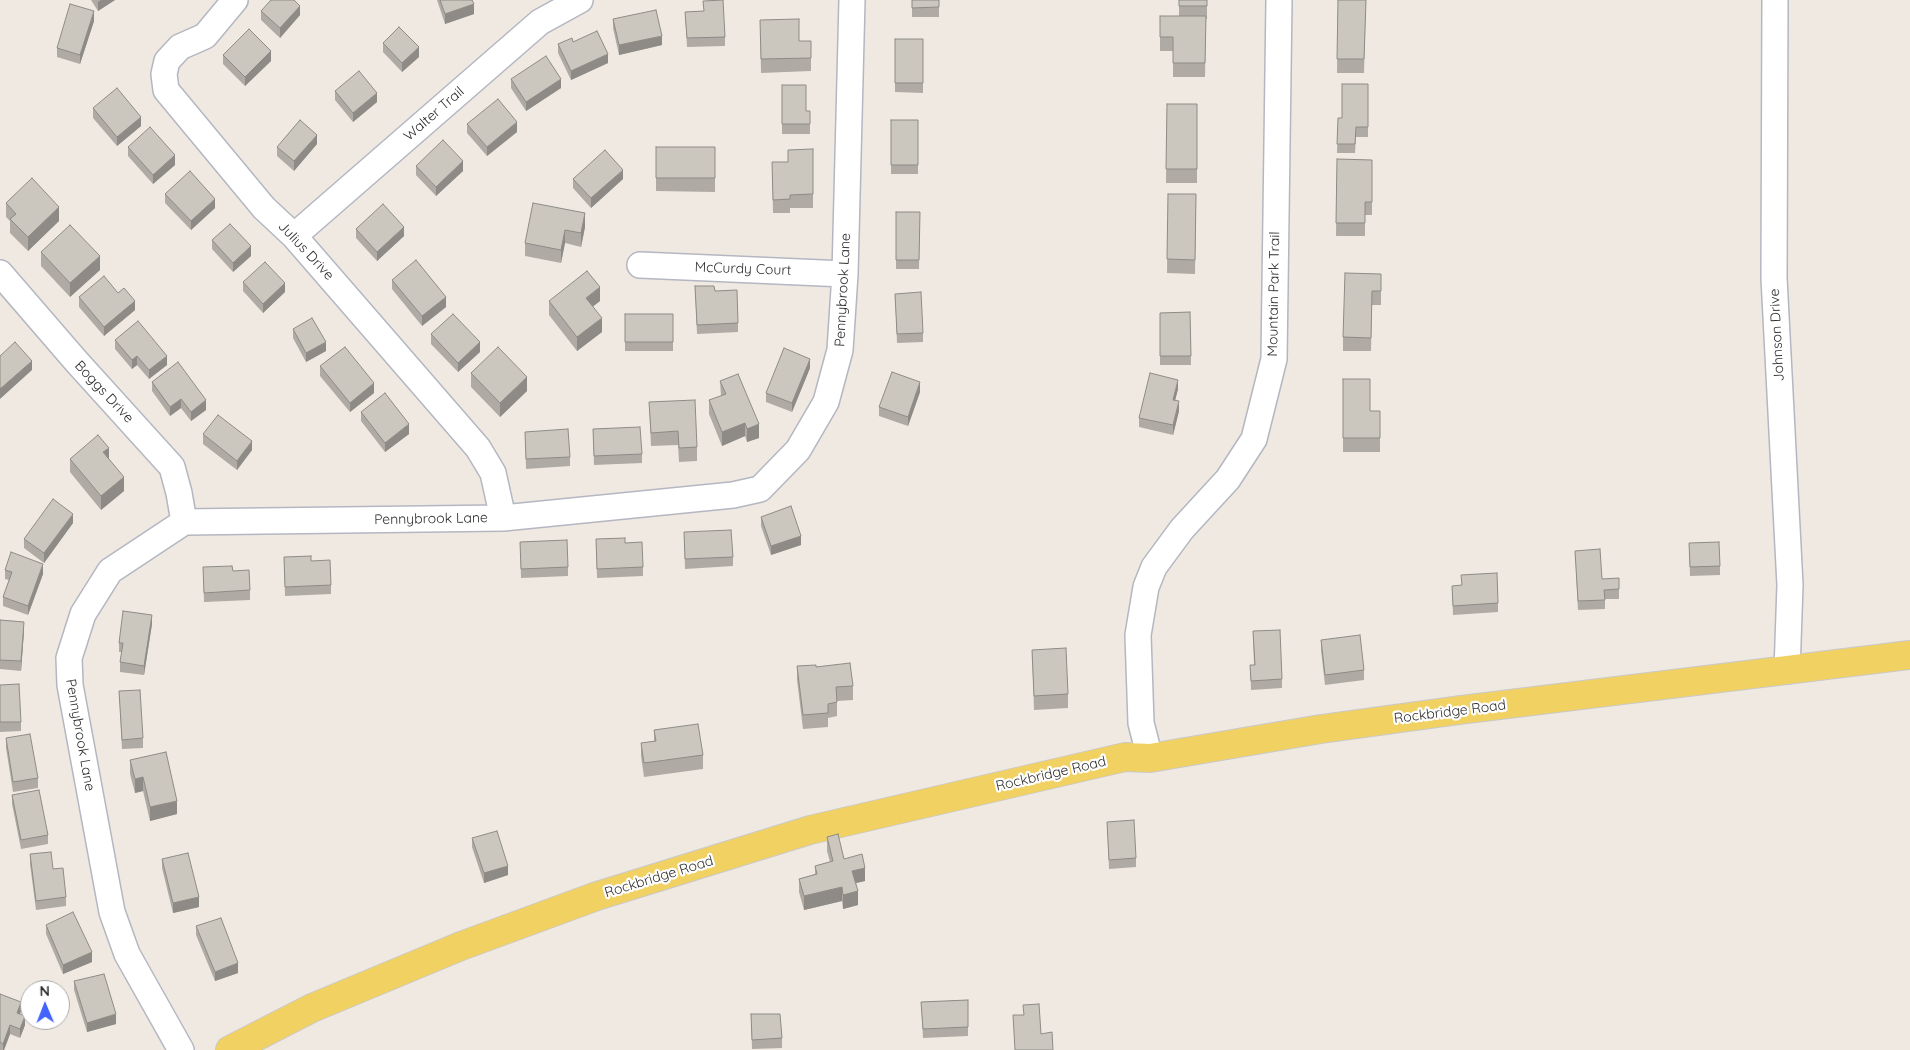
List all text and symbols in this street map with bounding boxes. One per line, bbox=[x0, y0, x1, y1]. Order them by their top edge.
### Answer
street label: Walter Trail bbox=[400, 83, 468, 145]
street label: Julius Drive bbox=[275, 218, 337, 284]
street label: Mountain Park Trail bbox=[1265, 231, 1283, 357]
street label: Pennybrook Lane bbox=[832, 233, 854, 347]
street label: McCurdy Court bbox=[694, 259, 792, 279]
street label: Johnson Drive bbox=[1766, 288, 1788, 382]
street label: Boggs Drive bbox=[71, 357, 137, 427]
street label: Pennybrook Lane bbox=[374, 510, 488, 528]
street label: Pennybrook Lane bbox=[62, 677, 98, 793]
street label: Rockbridge Road bbox=[1393, 697, 1507, 727]
street label: Rockbridge Road bbox=[994, 753, 1108, 795]
street label: Rockbridge Road bbox=[603, 852, 715, 902]
north arrow bbox=[20, 980, 70, 1030]
text: N bbox=[39, 982, 50, 1000]

